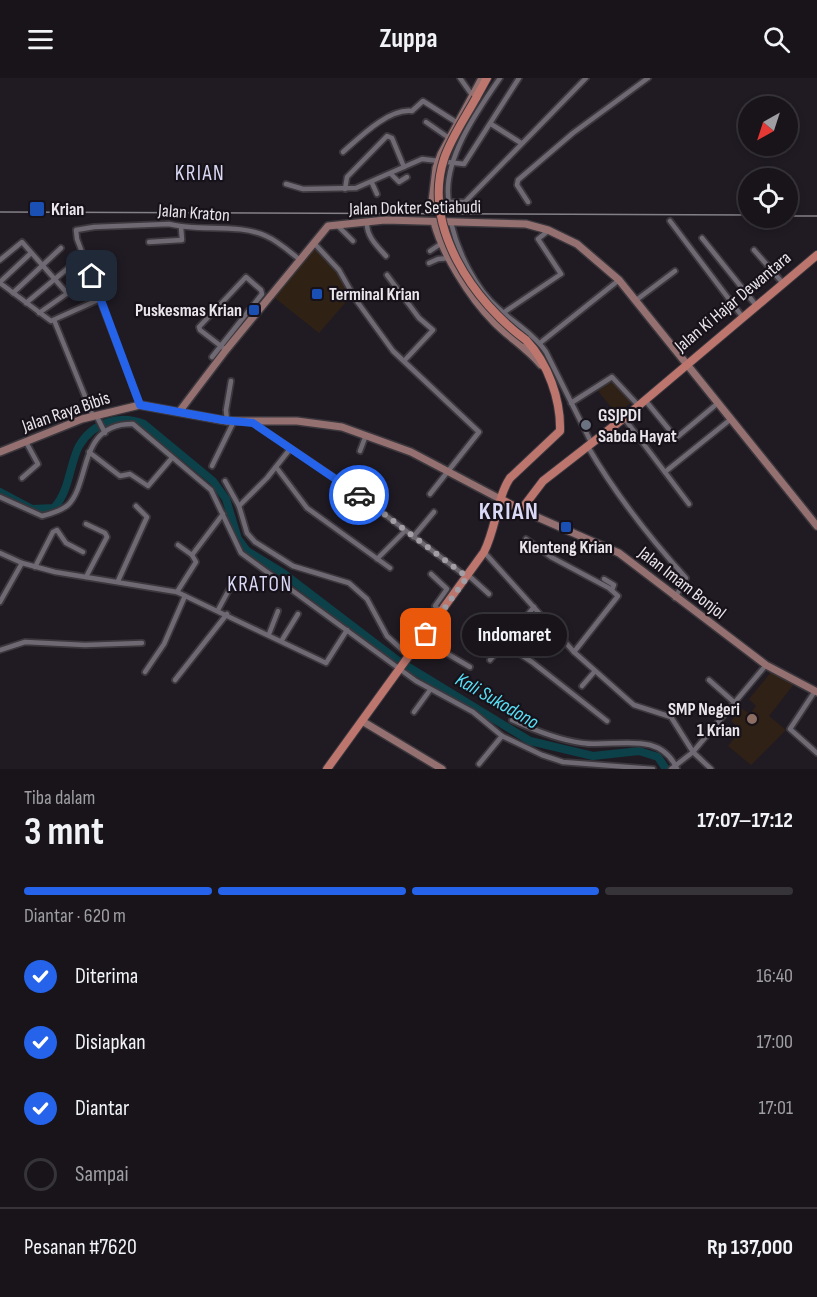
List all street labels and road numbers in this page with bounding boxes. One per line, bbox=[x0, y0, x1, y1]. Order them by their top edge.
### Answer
street label: Jalan Dokter Setiabudi bbox=[348, 196, 481, 220]
street label: Jalan Kraton bbox=[156, 200, 231, 226]
street label: Jalan Ki Hajar Dewantara bbox=[670, 247, 795, 357]
street label: Jalan Raya Bibis bbox=[18, 387, 113, 437]
street label: Jalan Imam Bonjol bbox=[633, 542, 730, 624]

